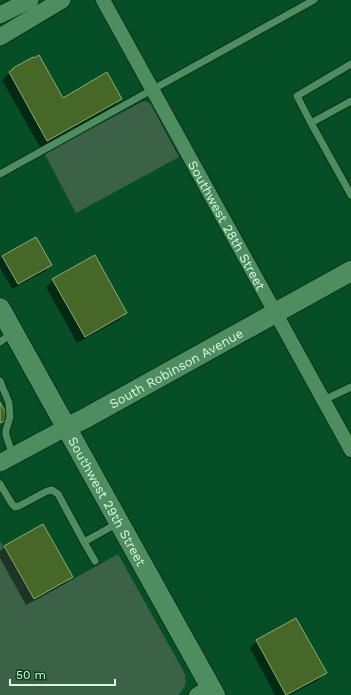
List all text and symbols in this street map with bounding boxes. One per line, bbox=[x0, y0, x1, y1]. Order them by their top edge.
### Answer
street label: Southwest 28th Street bbox=[185, 158, 269, 293]
street label: South Robinson Avenue bbox=[106, 325, 246, 411]
street label: Southwest 29th Street bbox=[65, 434, 149, 569]
scale bar bbox=[10, 661, 115, 687]
text: 50 m bbox=[16, 668, 46, 682]

